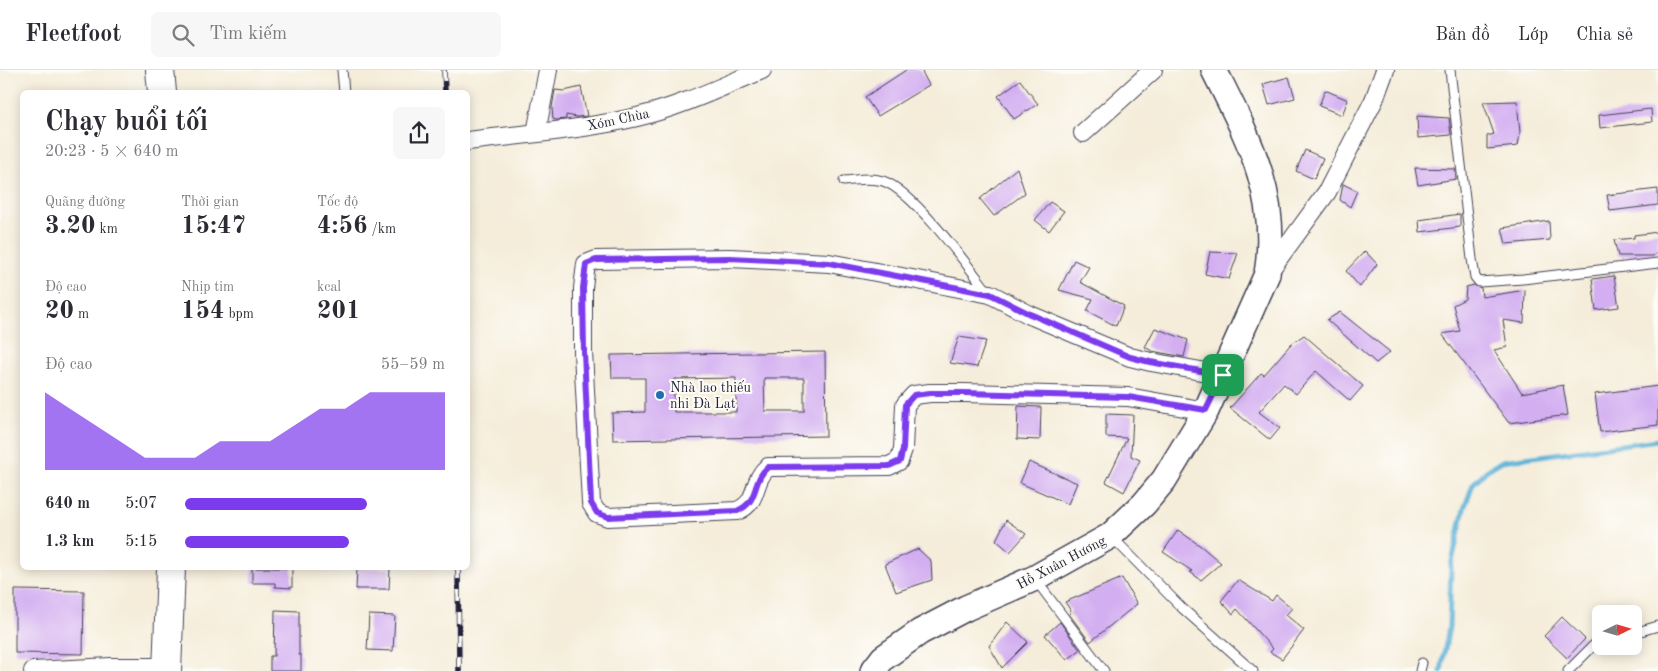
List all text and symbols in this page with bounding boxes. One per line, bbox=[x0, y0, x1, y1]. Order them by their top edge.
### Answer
search box bbox=[151, 12, 501, 57]
icon: search bbox=[169, 21, 197, 49]
text: Fleetfoot bbox=[25, 23, 121, 47]
text: Tìm kiếm bbox=[209, 25, 287, 44]
text: Bản đồ bbox=[1436, 26, 1490, 44]
text: Lớp bbox=[1518, 26, 1548, 44]
text: Chia sẻ bbox=[1576, 26, 1633, 44]
button: share bbox=[393, 107, 445, 159]
street label: Xóm Chùa bbox=[586, 107, 651, 133]
text: Chạy buổi tối bbox=[45, 109, 208, 137]
text: 20:23 · 5 × 640 m bbox=[45, 144, 178, 160]
text: Quãng đường bbox=[45, 195, 125, 209]
text: Thời gian bbox=[181, 195, 239, 209]
text: Tốc độ bbox=[317, 195, 358, 209]
text: 3.20 bbox=[45, 214, 96, 239]
text: 15:47 bbox=[181, 214, 246, 239]
text: 4:56 bbox=[317, 214, 368, 239]
text: km bbox=[96, 222, 118, 236]
text: /km bbox=[368, 222, 396, 236]
text: Độ cao bbox=[45, 280, 87, 294]
text: Nhịp tim bbox=[181, 280, 234, 294]
text: kcal bbox=[317, 280, 341, 294]
text: 20 bbox=[45, 299, 74, 324]
text: 154 bbox=[181, 299, 225, 324]
text: 201 bbox=[317, 299, 361, 324]
text: m bbox=[74, 307, 89, 321]
text: bpm bbox=[225, 307, 254, 321]
pin bbox=[1202, 354, 1244, 396]
text: Độ cao bbox=[45, 357, 93, 373]
text: 55–59 m bbox=[381, 357, 445, 373]
icon: arrive bbox=[1209, 361, 1237, 389]
place label: Nhà lao thiếu nhi Đà Lạt bbox=[670, 380, 752, 411]
marker: Nhà lao thiếu nhi Đà Lạt bbox=[654, 389, 666, 401]
text: 640 m bbox=[45, 496, 90, 512]
text: 5:07 bbox=[125, 496, 157, 512]
street label: Hồ Xuân Hương bbox=[1014, 532, 1109, 592]
text: 1.3 km bbox=[45, 534, 94, 550]
text: 5:15 bbox=[125, 534, 157, 550]
north arrow bbox=[1592, 605, 1642, 655]
map controls bbox=[1592, 605, 1642, 655]

